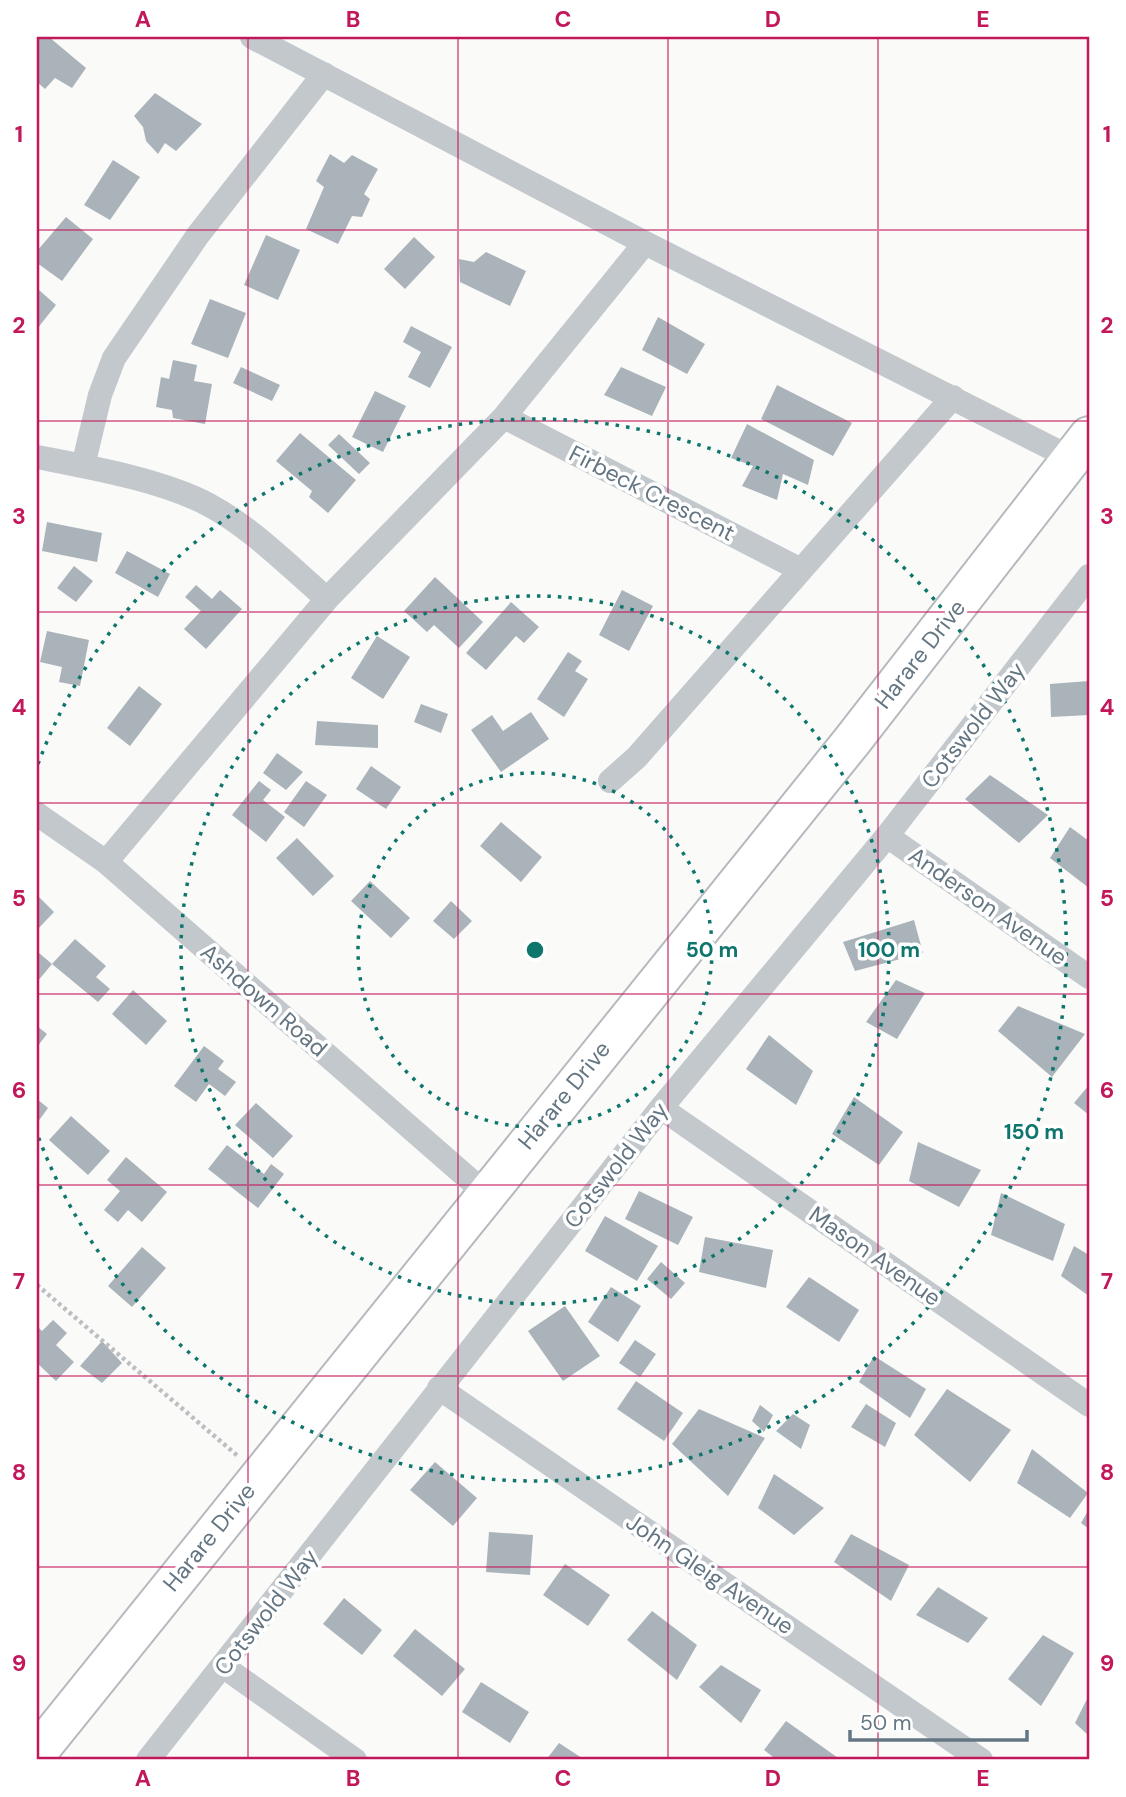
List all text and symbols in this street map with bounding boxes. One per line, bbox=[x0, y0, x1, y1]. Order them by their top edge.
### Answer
text: A bbox=[135, 4, 151, 34]
text: B bbox=[346, 4, 360, 34]
text: C bbox=[555, 4, 571, 34]
text: D bbox=[765, 4, 781, 34]
text: E bbox=[976, 4, 990, 34]
text: 1 bbox=[15, 119, 23, 149]
text: 1 bbox=[1103, 119, 1111, 149]
text: 2 bbox=[12, 310, 26, 340]
text: 2 bbox=[1100, 310, 1114, 340]
street label: Firbeck Crescent bbox=[564, 438, 740, 548]
text: 3 bbox=[12, 501, 26, 531]
text: 3 bbox=[1100, 501, 1114, 531]
street label: Harare Drive bbox=[868, 593, 972, 715]
street label: Cotswold Way bbox=[914, 656, 1032, 794]
text: 4 bbox=[12, 692, 27, 722]
text: 4 bbox=[1100, 692, 1115, 722]
street label: Anderson Avenue bbox=[903, 840, 1073, 972]
text: 5 bbox=[12, 883, 26, 913]
text: 5 bbox=[1100, 883, 1114, 913]
text: 50 m bbox=[686, 936, 738, 964]
text: 100 m bbox=[858, 936, 920, 964]
street label: Ashdown Road bbox=[195, 937, 333, 1063]
centre of rings bbox=[523, 938, 547, 962]
street label: Harare Drive bbox=[511, 1035, 617, 1155]
text: 6 bbox=[12, 1075, 26, 1105]
text: 6 bbox=[1100, 1075, 1114, 1105]
street label: Cotswold Way bbox=[557, 1096, 675, 1234]
text: 150 m bbox=[1004, 1118, 1064, 1146]
street label: Mason Avenue bbox=[803, 1199, 947, 1313]
text: 7 bbox=[13, 1266, 25, 1296]
text: 7 bbox=[1101, 1266, 1113, 1296]
text: 8 bbox=[12, 1457, 26, 1487]
text: 8 bbox=[1100, 1457, 1114, 1487]
street label: Harare Drive bbox=[156, 1477, 262, 1597]
street label: John Gleig Avenue bbox=[620, 1507, 800, 1641]
street label: Cotswold Way bbox=[207, 1543, 325, 1681]
text: 9 bbox=[12, 1648, 26, 1678]
text: 9 bbox=[1100, 1648, 1114, 1678]
scale bar bbox=[850, 1699, 1026, 1743]
text: 50 m bbox=[860, 1709, 911, 1737]
text: A bbox=[135, 1763, 151, 1793]
text: B bbox=[346, 1763, 360, 1793]
text: C bbox=[555, 1763, 571, 1793]
text: D bbox=[765, 1763, 781, 1793]
text: E bbox=[976, 1763, 990, 1793]

